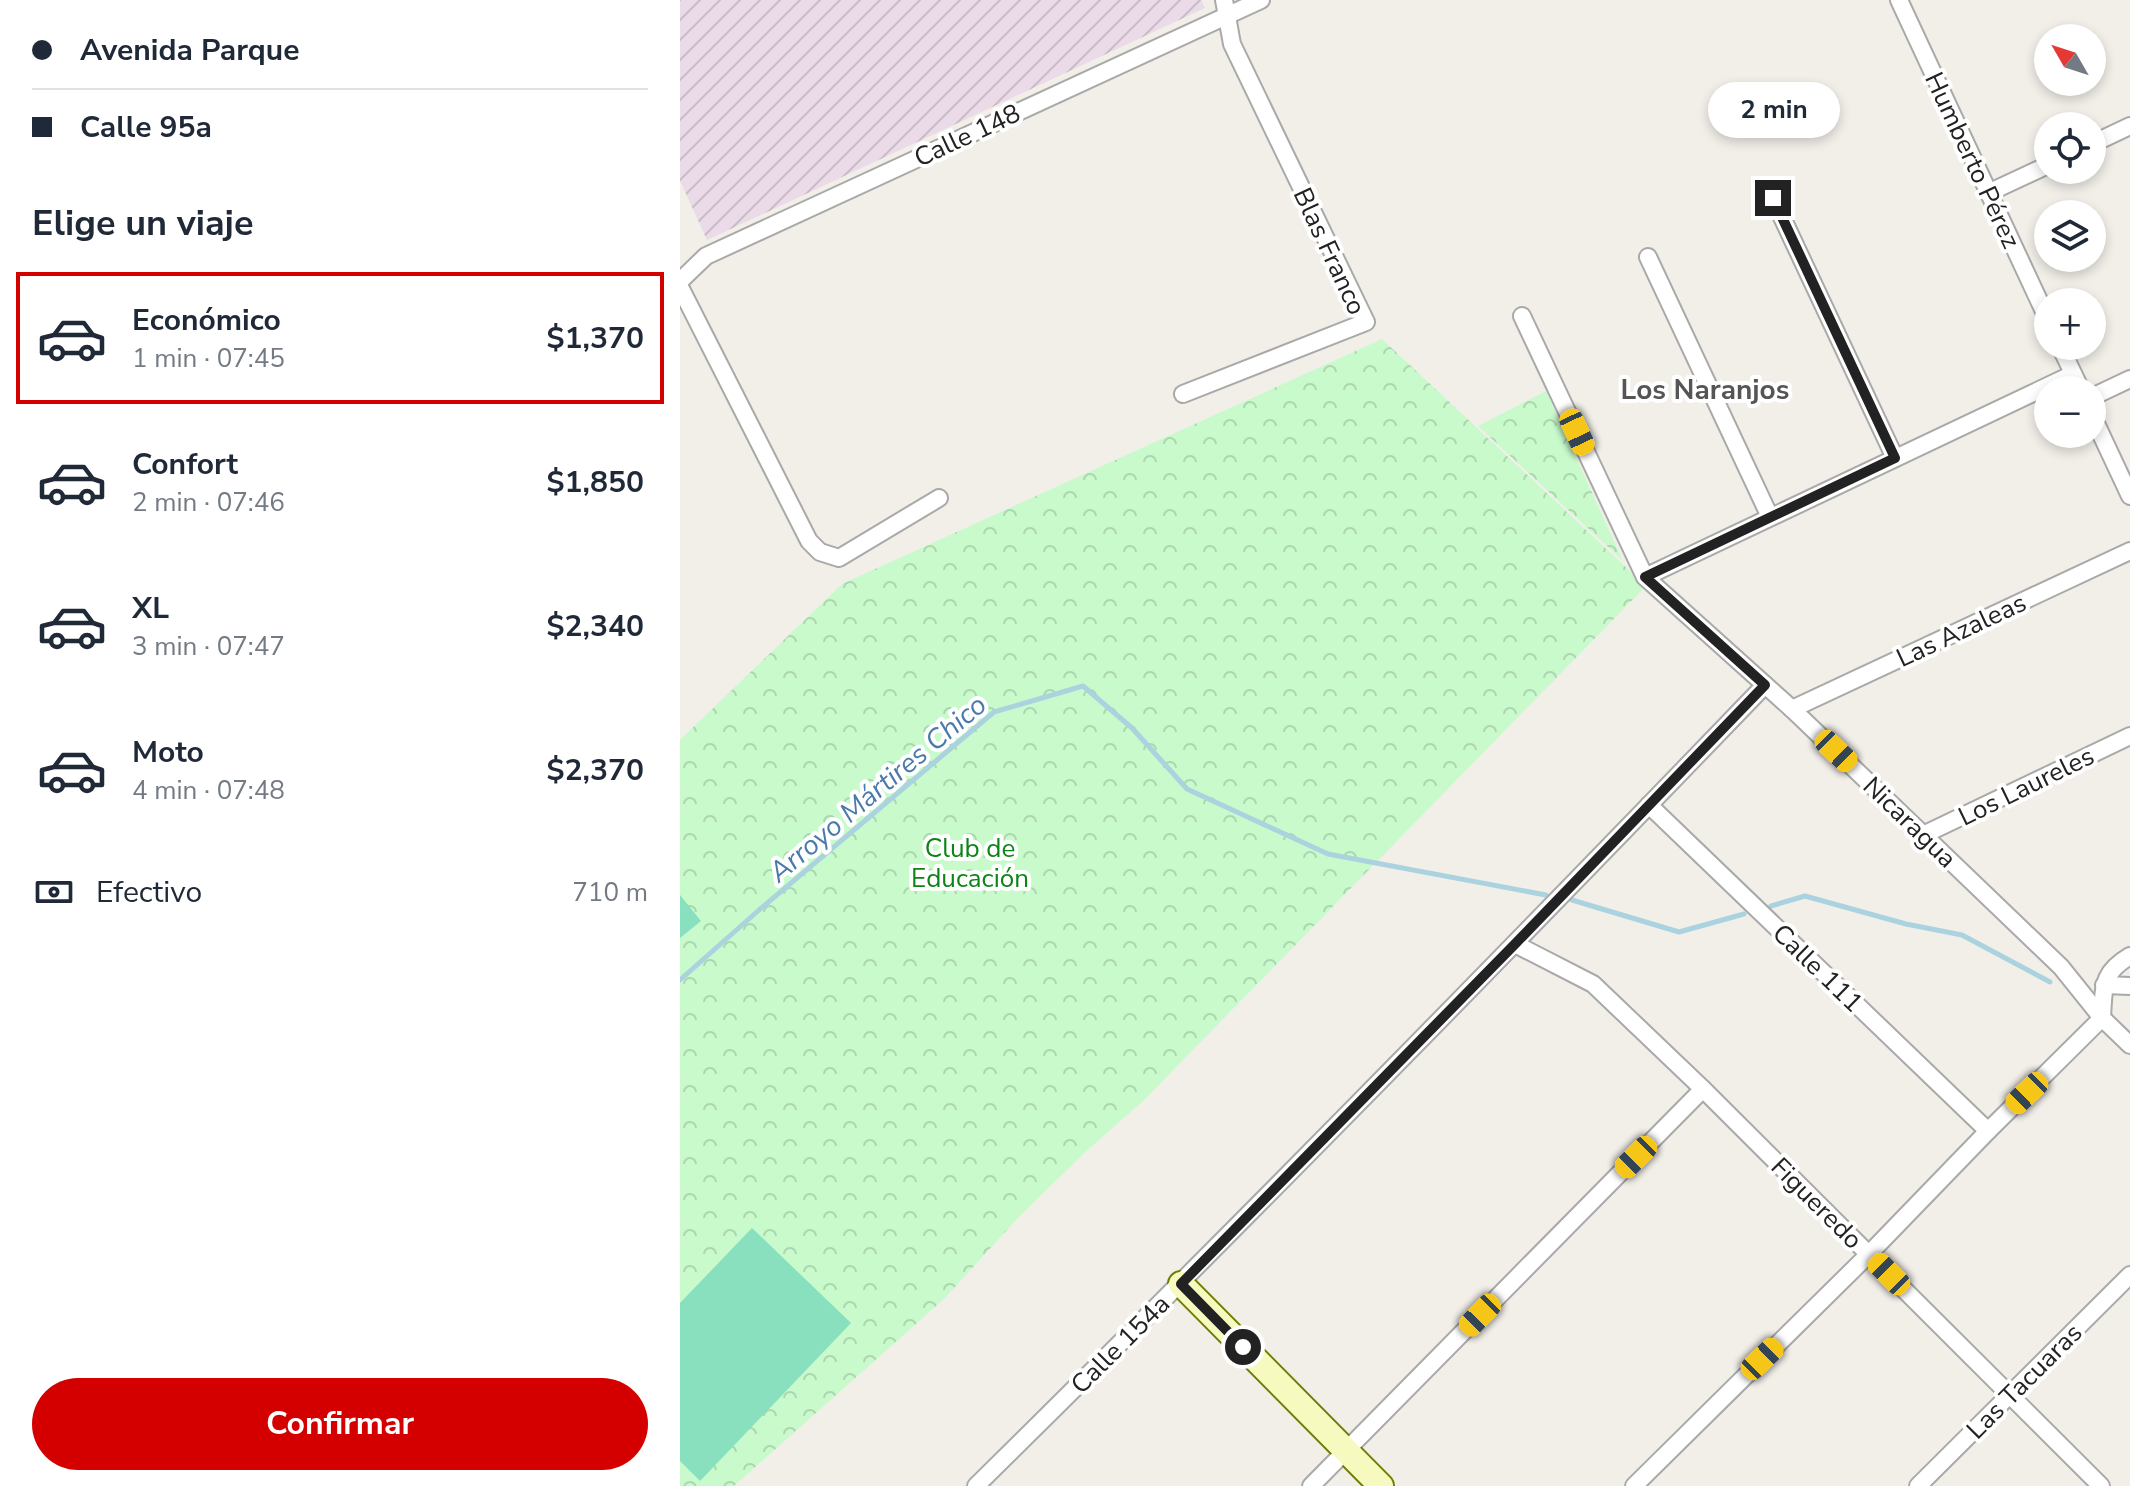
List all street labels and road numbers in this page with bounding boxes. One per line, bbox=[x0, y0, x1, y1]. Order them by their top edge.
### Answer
street label: Humberto Pérez bbox=[1916, 67, 2029, 254]
street label: Calle 148 bbox=[908, 96, 1026, 175]
street label: Blas Franco bbox=[1285, 182, 1374, 320]
street label: Las Azaleas bbox=[1891, 585, 2032, 676]
street label: Los Laureles bbox=[1952, 739, 2100, 834]
street label: Nicaragua bbox=[1855, 769, 1964, 876]
street label: Calle 111 bbox=[1765, 916, 1871, 1020]
street label: Figueredo bbox=[1763, 1150, 1870, 1257]
street label: Calle 154a bbox=[1063, 1287, 1178, 1402]
street label: Las Tacuaras bbox=[1959, 1316, 2090, 1447]

